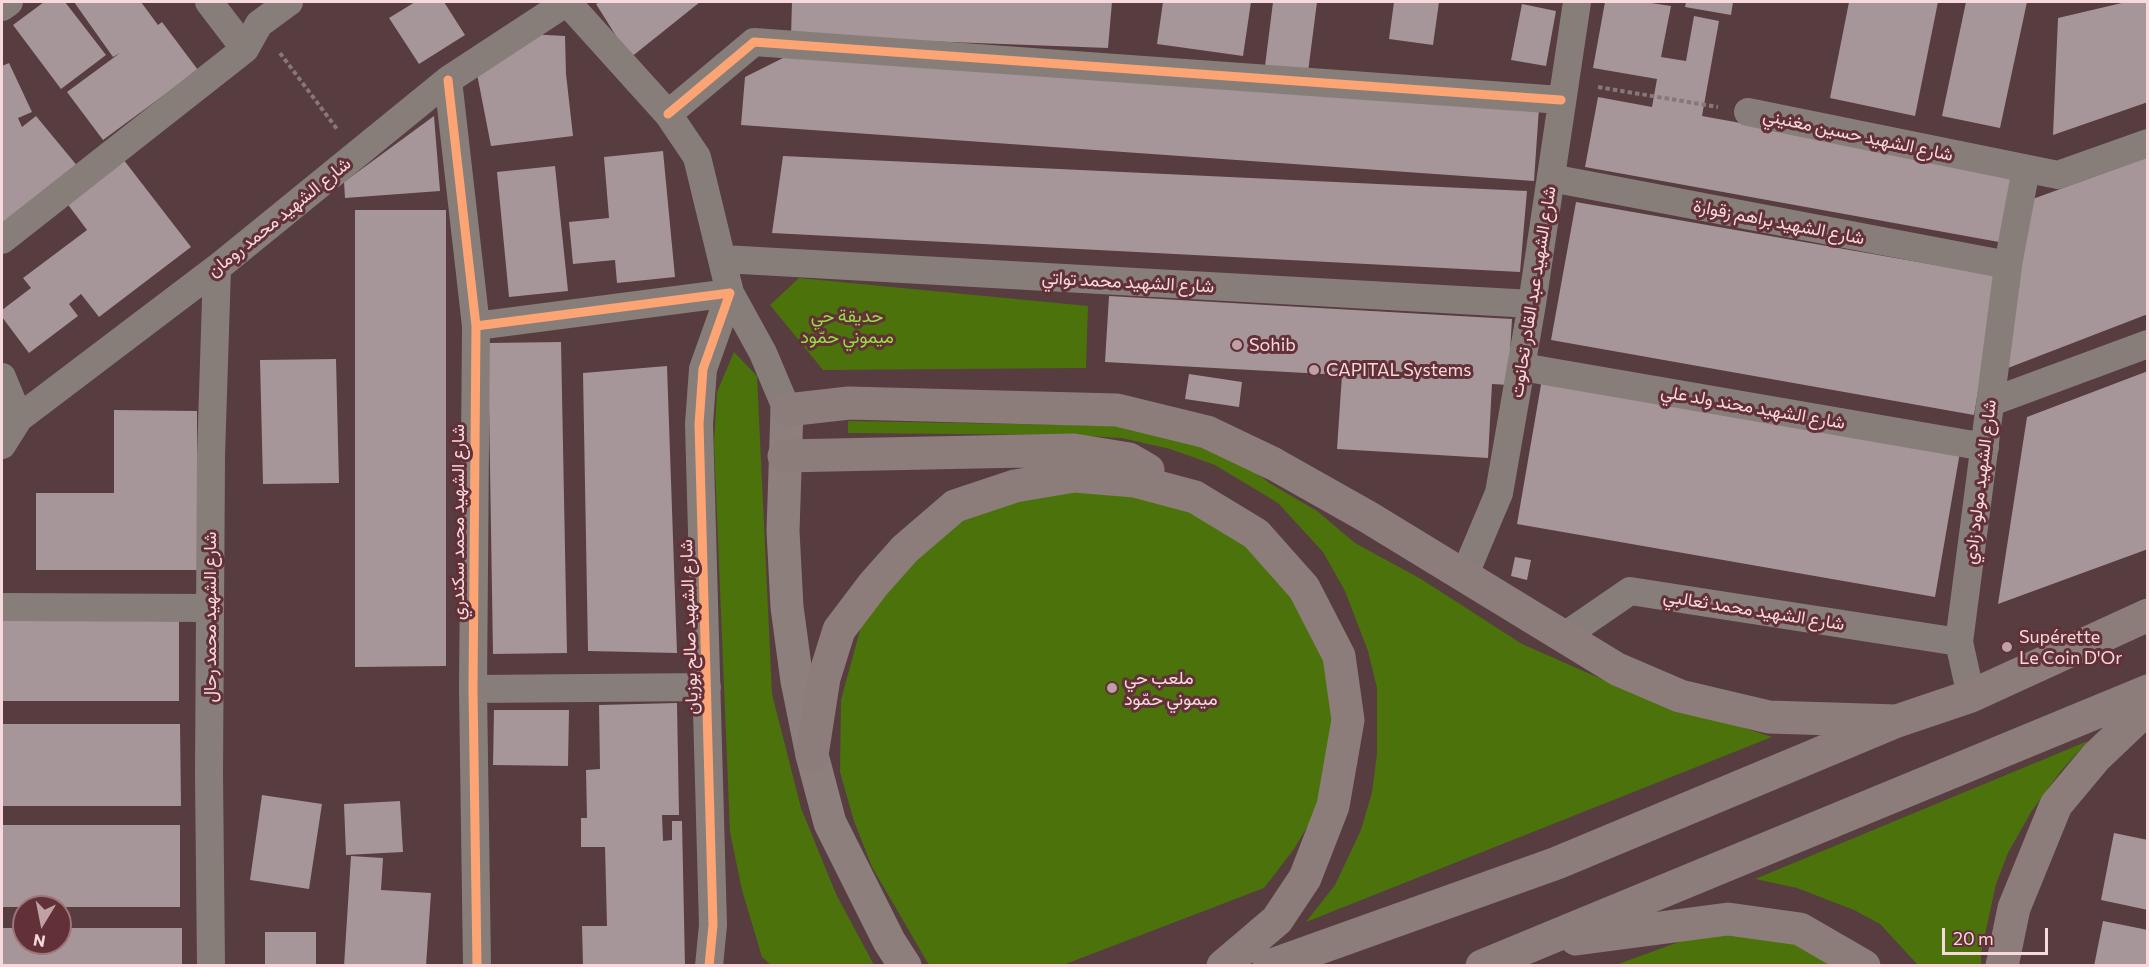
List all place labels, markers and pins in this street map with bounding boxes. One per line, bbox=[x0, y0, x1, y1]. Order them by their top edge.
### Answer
place label: Sohib bbox=[1249, 334, 1296, 356]
marker: Sohib bbox=[1230, 338, 1244, 352]
place label: CAPITAL Systems bbox=[1326, 359, 1471, 381]
marker: CAPITAL Systems bbox=[1307, 363, 1321, 377]
place label: Supérette Le Coin D'Or bbox=[2019, 626, 2123, 668]
marker: Supérette Le Coin D'Or bbox=[2000, 640, 2014, 654]
place label: ملعب حي ميموني حمّود bbox=[1124, 667, 1218, 710]
marker: ملعب حي ميموني حمّود bbox=[1105, 681, 1119, 695]

